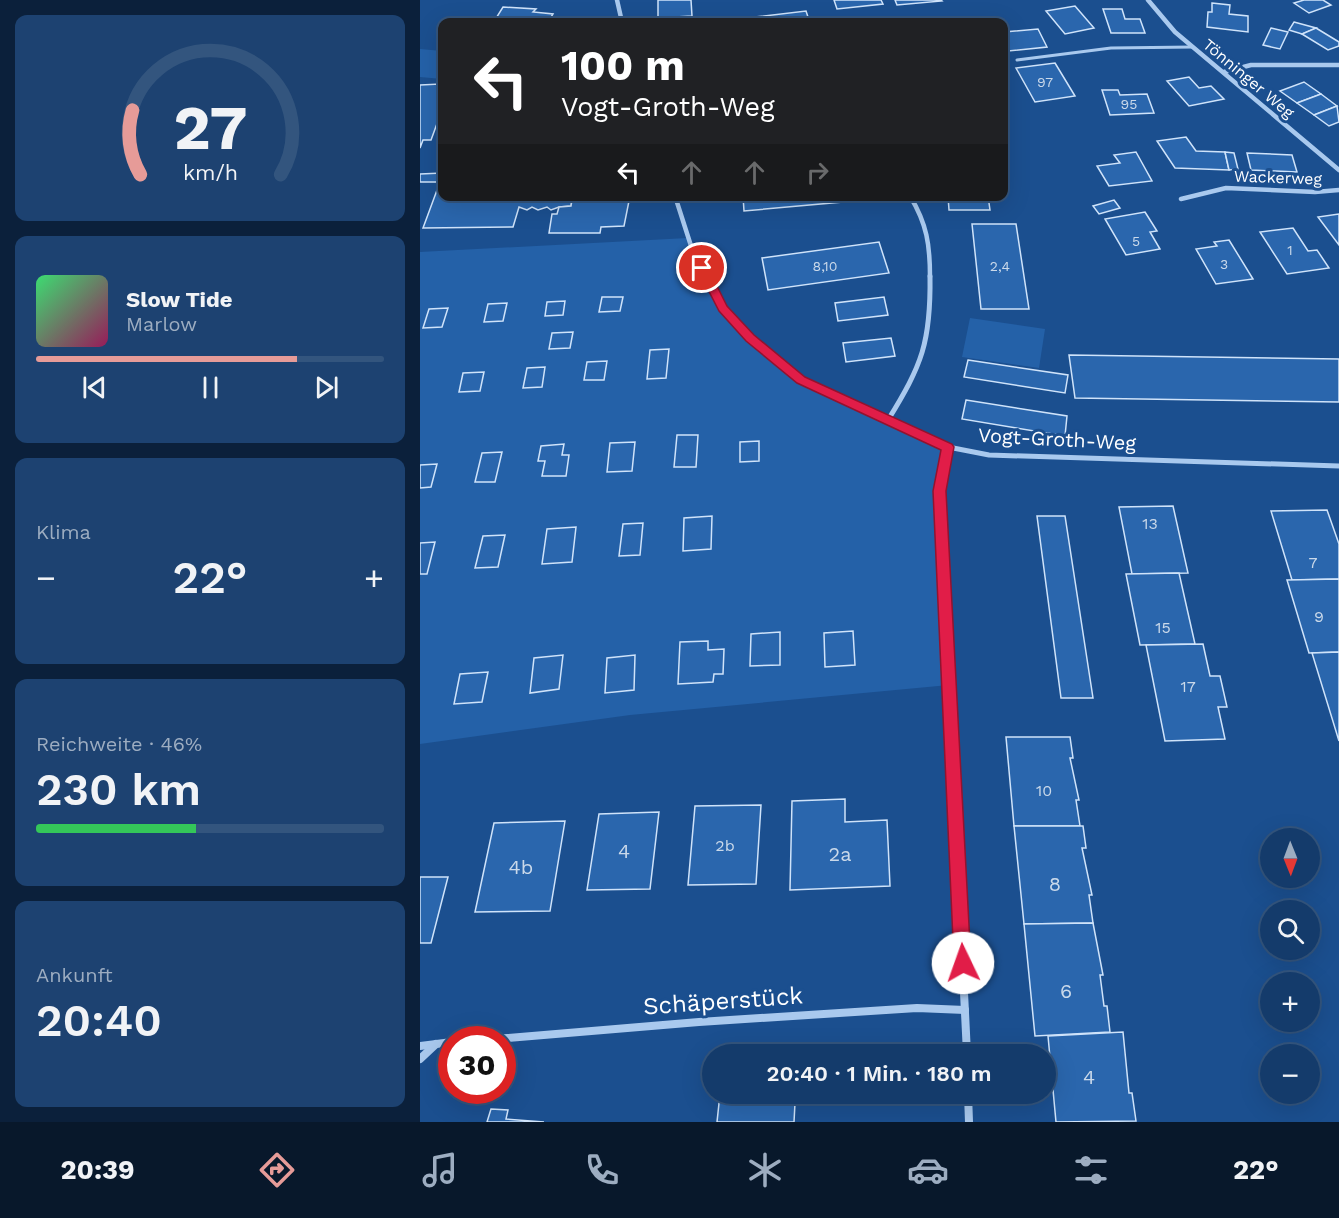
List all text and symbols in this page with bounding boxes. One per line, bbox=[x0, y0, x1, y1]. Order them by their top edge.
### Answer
street label: Tönninger Weg bbox=[1199, 35, 1298, 122]
text: 100 m bbox=[561, 41, 685, 90]
icon: left bbox=[462, 42, 540, 120]
house number: 97 bbox=[1037, 74, 1053, 90]
text: 27 bbox=[173, 91, 247, 164]
text: Vogt-Groth-Weg bbox=[561, 91, 775, 123]
house number: 95 bbox=[1121, 96, 1137, 112]
icon: left bbox=[612, 156, 645, 189]
icon: ahead bbox=[675, 156, 708, 189]
icon: ahead bbox=[738, 156, 771, 189]
icon: right bbox=[801, 156, 834, 189]
text: km/h bbox=[182, 161, 238, 186]
street label: Wackerweg bbox=[1234, 166, 1323, 189]
house number: 5 bbox=[1132, 233, 1140, 249]
pin bbox=[676, 242, 727, 293]
house number: 1 bbox=[1287, 242, 1293, 258]
icon: arrive bbox=[685, 251, 718, 284]
house number: 3 bbox=[1220, 256, 1228, 272]
house number: 8,10 bbox=[813, 258, 837, 274]
house number: 2,4 bbox=[990, 258, 1010, 274]
text: Slow Tide bbox=[126, 287, 233, 312]
text: Marlow bbox=[126, 312, 197, 336]
icon: previous bbox=[78, 371, 111, 404]
icon: pause bbox=[194, 371, 227, 404]
icon: next bbox=[310, 371, 343, 404]
street label: Vogt-Groth-Weg bbox=[977, 423, 1137, 455]
house number: 13 bbox=[1142, 514, 1158, 533]
text: Klima bbox=[36, 520, 91, 544]
text: 22° bbox=[173, 551, 247, 604]
house number: 7 bbox=[1309, 553, 1318, 572]
text: − bbox=[36, 558, 56, 597]
text: + bbox=[364, 558, 384, 597]
house number: 9 bbox=[1314, 607, 1324, 626]
house number: 15 bbox=[1155, 618, 1171, 637]
house number: 17 bbox=[1180, 677, 1196, 696]
text: Reichweite · 46% bbox=[36, 732, 202, 756]
text: 230 km bbox=[36, 763, 201, 816]
house number: 10 bbox=[1036, 781, 1052, 800]
north arrow bbox=[1260, 828, 1320, 888]
map controls bbox=[1260, 828, 1320, 1104]
house number: 2b bbox=[715, 836, 735, 855]
house number: 4 bbox=[618, 839, 630, 863]
house number: 2a bbox=[829, 842, 851, 866]
house number: 4b bbox=[509, 855, 533, 879]
house number: 8 bbox=[1049, 872, 1061, 896]
button: search bbox=[1260, 900, 1320, 960]
position arrow bbox=[931, 931, 995, 995]
text: Ankunft bbox=[36, 963, 113, 987]
button: + bbox=[1260, 972, 1320, 1032]
house number: 6 bbox=[1060, 979, 1072, 1003]
street label: Schäperstück bbox=[642, 981, 804, 1021]
text: 20:40 bbox=[36, 994, 162, 1047]
speed limit sign: 30 bbox=[438, 1026, 516, 1104]
button: − bbox=[1260, 1044, 1320, 1104]
text: 20:40 · 1 Min. · 180 m bbox=[767, 1061, 992, 1086]
house number: 4 bbox=[1083, 1065, 1095, 1089]
icon: directions bbox=[256, 1149, 298, 1191]
icon: music bbox=[419, 1149, 461, 1191]
icon: phone bbox=[581, 1149, 623, 1191]
icon: climate bbox=[744, 1149, 786, 1191]
icon: car bbox=[907, 1149, 949, 1191]
icon: filters bbox=[1070, 1149, 1112, 1191]
text: 20:39 bbox=[60, 1154, 135, 1186]
text: 22° bbox=[1233, 1154, 1279, 1186]

